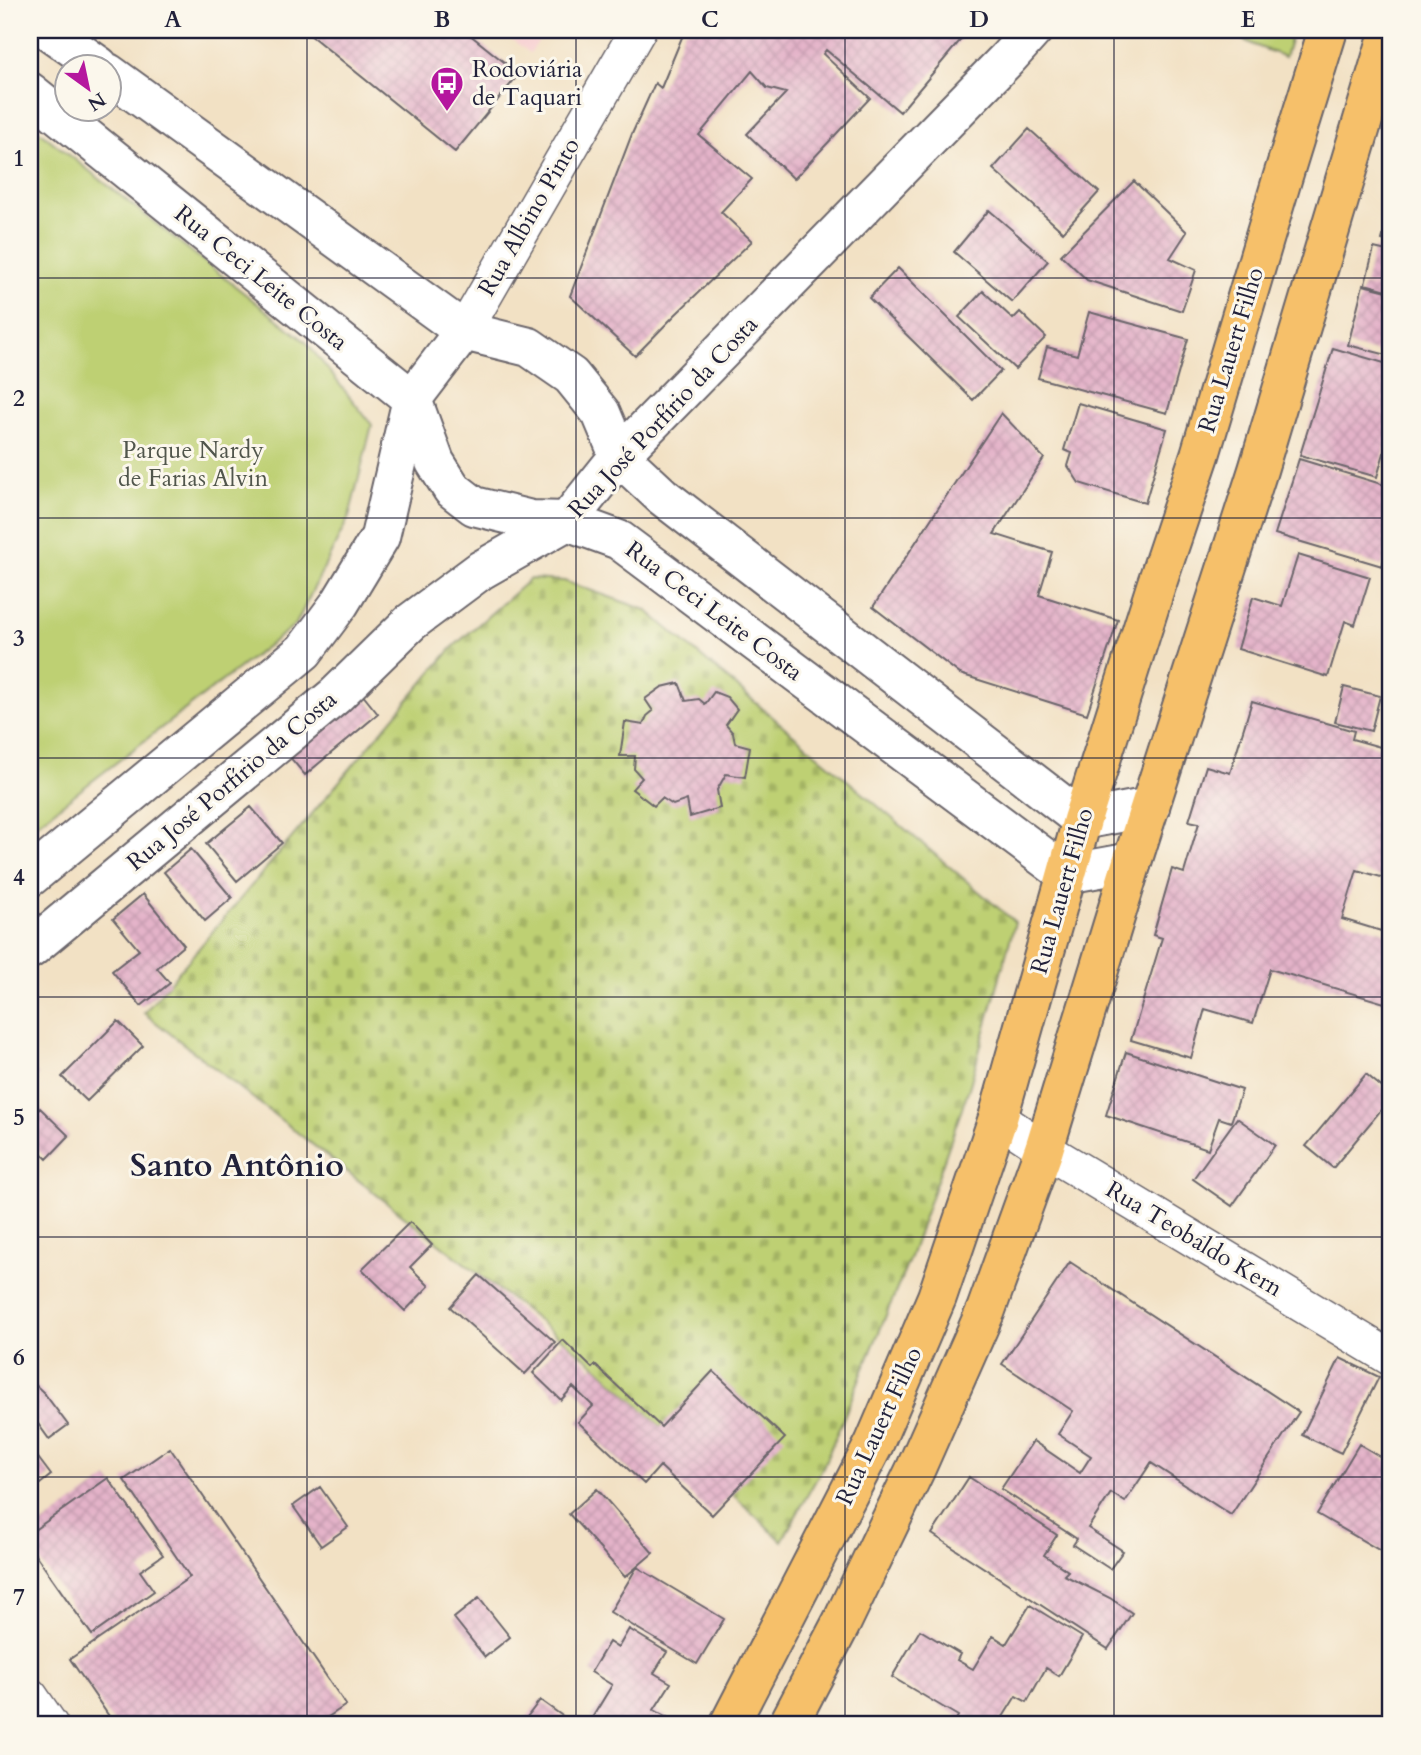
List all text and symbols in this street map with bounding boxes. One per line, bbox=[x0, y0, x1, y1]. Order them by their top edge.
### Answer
text: A bbox=[164, 4, 182, 35]
text: B bbox=[434, 4, 450, 35]
text: C bbox=[701, 4, 719, 35]
text: D bbox=[969, 4, 989, 35]
text: E bbox=[1241, 4, 1255, 35]
north arrow bbox=[52, 52, 122, 122]
place label: Rodoviária de Taquari bbox=[472, 53, 583, 114]
bus stop icon: Rodoviária de Taquari bbox=[428, 64, 466, 113]
text: N bbox=[82, 86, 111, 117]
street label: Rua Albino Pinto bbox=[470, 132, 588, 302]
text: 1 bbox=[13, 143, 25, 174]
street label: Rua Ceci Leite Costa bbox=[167, 198, 355, 359]
street label: Rua Lauert Filho bbox=[1190, 263, 1272, 437]
street label: Rua José Porfírio da Costa bbox=[561, 308, 766, 525]
text: 2 bbox=[13, 383, 25, 414]
park label: Parque Nardy de Farias Alvin bbox=[118, 434, 268, 495]
street label: Rua Ceci Leite Costa bbox=[618, 533, 810, 689]
text: 3 bbox=[13, 623, 25, 654]
street label: Rua José Porfírio da Costa bbox=[120, 683, 345, 879]
street label: Rua Lauert Filho bbox=[1023, 804, 1101, 978]
text: 4 bbox=[13, 862, 25, 893]
text: 5 bbox=[13, 1102, 25, 1133]
district label: Santo Antônio bbox=[130, 1144, 344, 1188]
street label: Rua Teobaldo Kern bbox=[1099, 1173, 1289, 1305]
text: 6 bbox=[13, 1342, 25, 1373]
street label: Rua Lauert Filho bbox=[828, 1342, 930, 1510]
text: 7 bbox=[13, 1582, 25, 1613]

